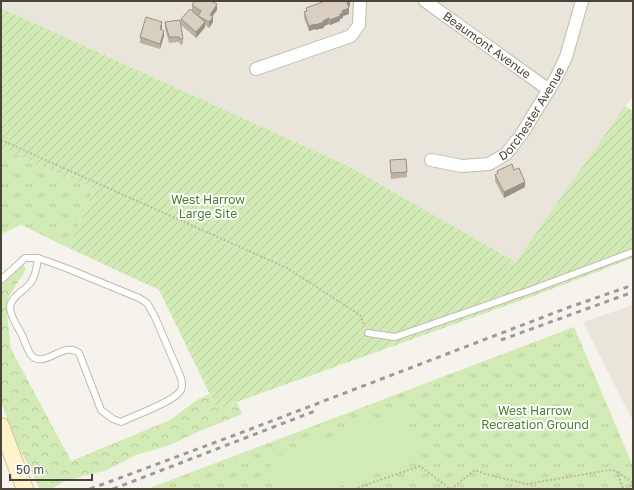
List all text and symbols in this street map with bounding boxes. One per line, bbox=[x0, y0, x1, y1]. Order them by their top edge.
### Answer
street label: Beaumont Avenue bbox=[440, 8, 534, 81]
street label: Dorchester Avenue bbox=[496, 64, 567, 164]
park label: West Harrow Large Site bbox=[171, 192, 245, 221]
park label: West Harrow Recreation Ground bbox=[481, 403, 589, 432]
scale bar bbox=[10, 456, 92, 482]
text: 50 m bbox=[16, 462, 44, 477]

